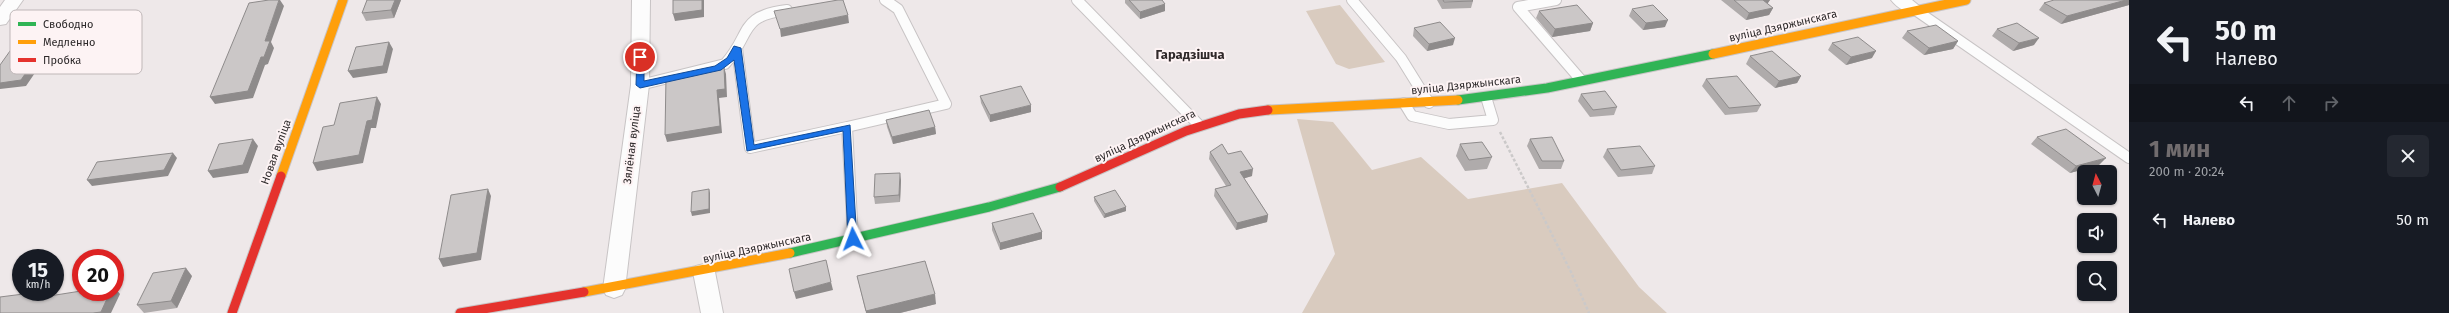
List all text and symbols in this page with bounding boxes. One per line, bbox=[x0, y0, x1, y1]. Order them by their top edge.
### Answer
street label: вуліца Дзяржынскага bbox=[1728, 7, 1838, 45]
legend bbox=[10, 10, 142, 74]
text: 50 m bbox=[2215, 14, 2277, 47]
icon: left bbox=[2149, 16, 2201, 68]
text: Свободно bbox=[43, 18, 93, 31]
text: Медленно bbox=[43, 36, 95, 49]
pin bbox=[623, 40, 657, 74]
icon: arrive bbox=[629, 46, 651, 68]
district label: Гарадзішча bbox=[1155, 47, 1225, 62]
text: Налево bbox=[2215, 48, 2278, 70]
text: Пробка bbox=[43, 54, 81, 67]
street label: вуліца Дзяржынскага bbox=[1410, 73, 1522, 97]
icon: left bbox=[2236, 92, 2258, 114]
icon: ahead bbox=[2278, 92, 2300, 114]
icon: right bbox=[2320, 92, 2342, 114]
street label: Зялёная вуліца bbox=[621, 105, 643, 185]
street label: вуліца Дзяржынскага bbox=[1092, 107, 1198, 165]
street label: Новая вуліца bbox=[258, 118, 294, 186]
text: 1 мин bbox=[2149, 135, 2210, 163]
button: close bbox=[2387, 135, 2429, 177]
text: 200 m · 20:24 bbox=[2149, 164, 2224, 179]
north arrow bbox=[2077, 165, 2117, 205]
map controls bbox=[2077, 165, 2117, 301]
icon: left bbox=[2149, 209, 2171, 231]
text: Налево bbox=[2183, 211, 2235, 229]
text: 50 m bbox=[2396, 211, 2429, 229]
button: sound bbox=[2077, 213, 2117, 253]
position arrow bbox=[832, 218, 874, 260]
street label: вуліца Дзяржынскага bbox=[702, 230, 812, 266]
speed limit sign: 20 bbox=[72, 249, 124, 301]
text: 15 bbox=[28, 258, 48, 282]
button: search bbox=[2077, 261, 2117, 301]
text: km/h bbox=[26, 279, 50, 291]

